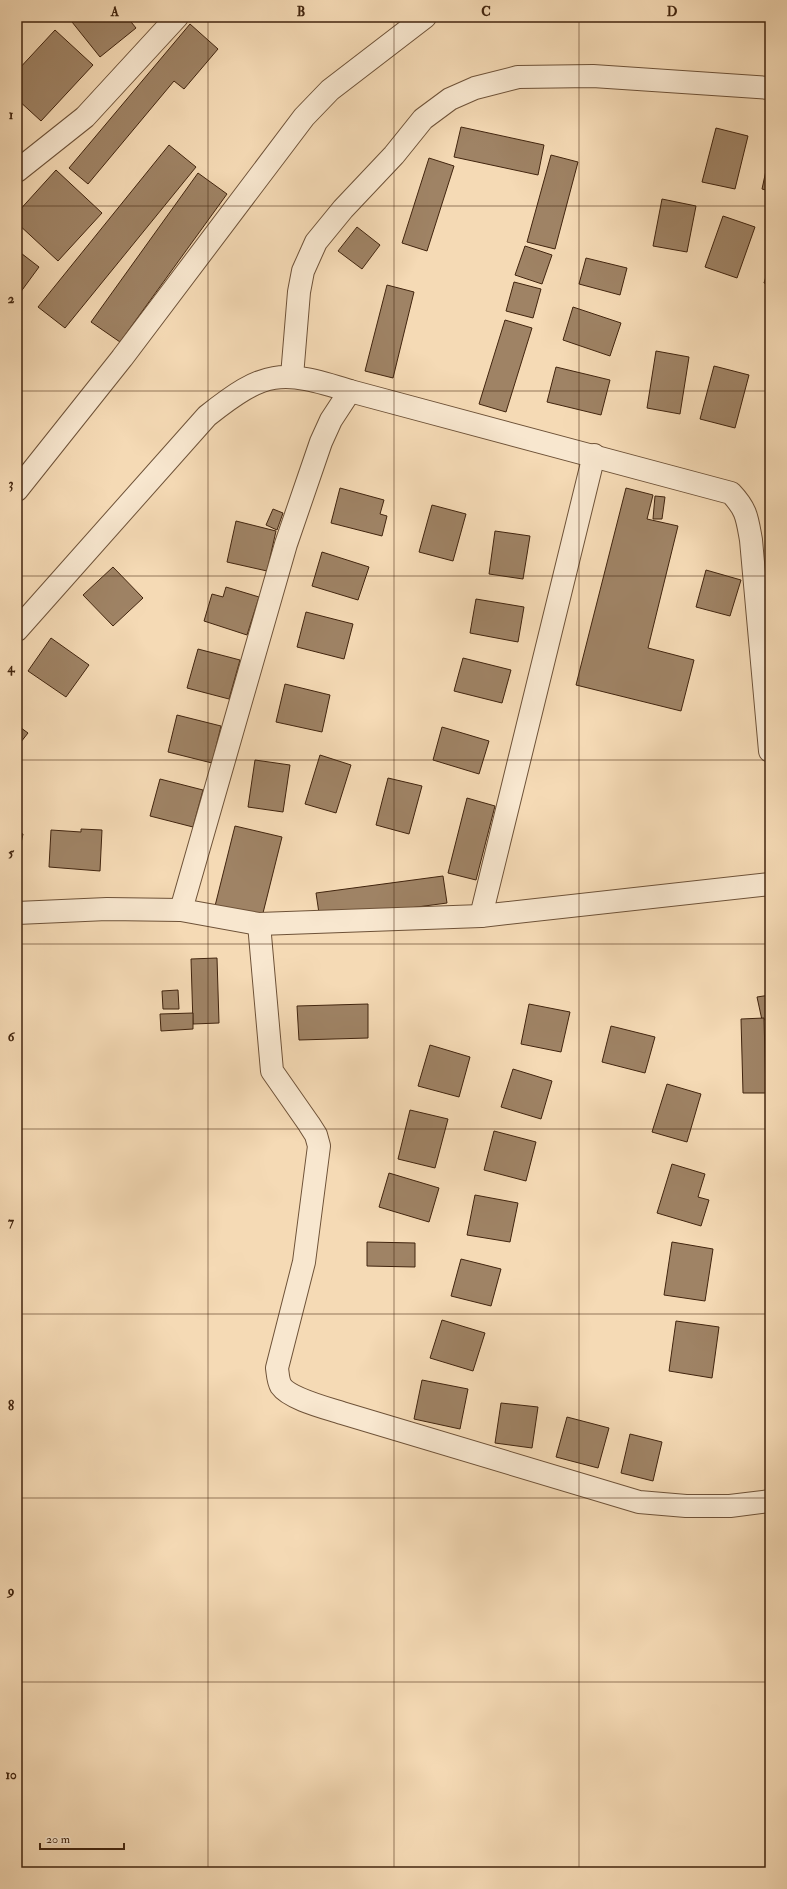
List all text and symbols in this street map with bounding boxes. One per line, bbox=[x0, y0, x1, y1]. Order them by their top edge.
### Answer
text: A bbox=[110, 4, 120, 20]
text: B bbox=[297, 4, 305, 20]
text: C bbox=[481, 4, 491, 20]
text: D bbox=[667, 4, 678, 20]
text: 1 bbox=[9, 107, 14, 123]
text: 2 bbox=[8, 291, 15, 307]
text: 3 bbox=[9, 476, 14, 492]
text: 4 bbox=[6, 660, 15, 676]
text: 5 bbox=[8, 845, 14, 861]
text: 6 bbox=[8, 1029, 16, 1045]
text: 7 bbox=[8, 1214, 15, 1230]
text: 8 bbox=[8, 1398, 14, 1414]
text: 9 bbox=[6, 1583, 15, 1599]
text: 10 bbox=[5, 1767, 17, 1783]
scale bar bbox=[40, 1825, 124, 1851]
text: 20 m bbox=[46, 1832, 71, 1847]

